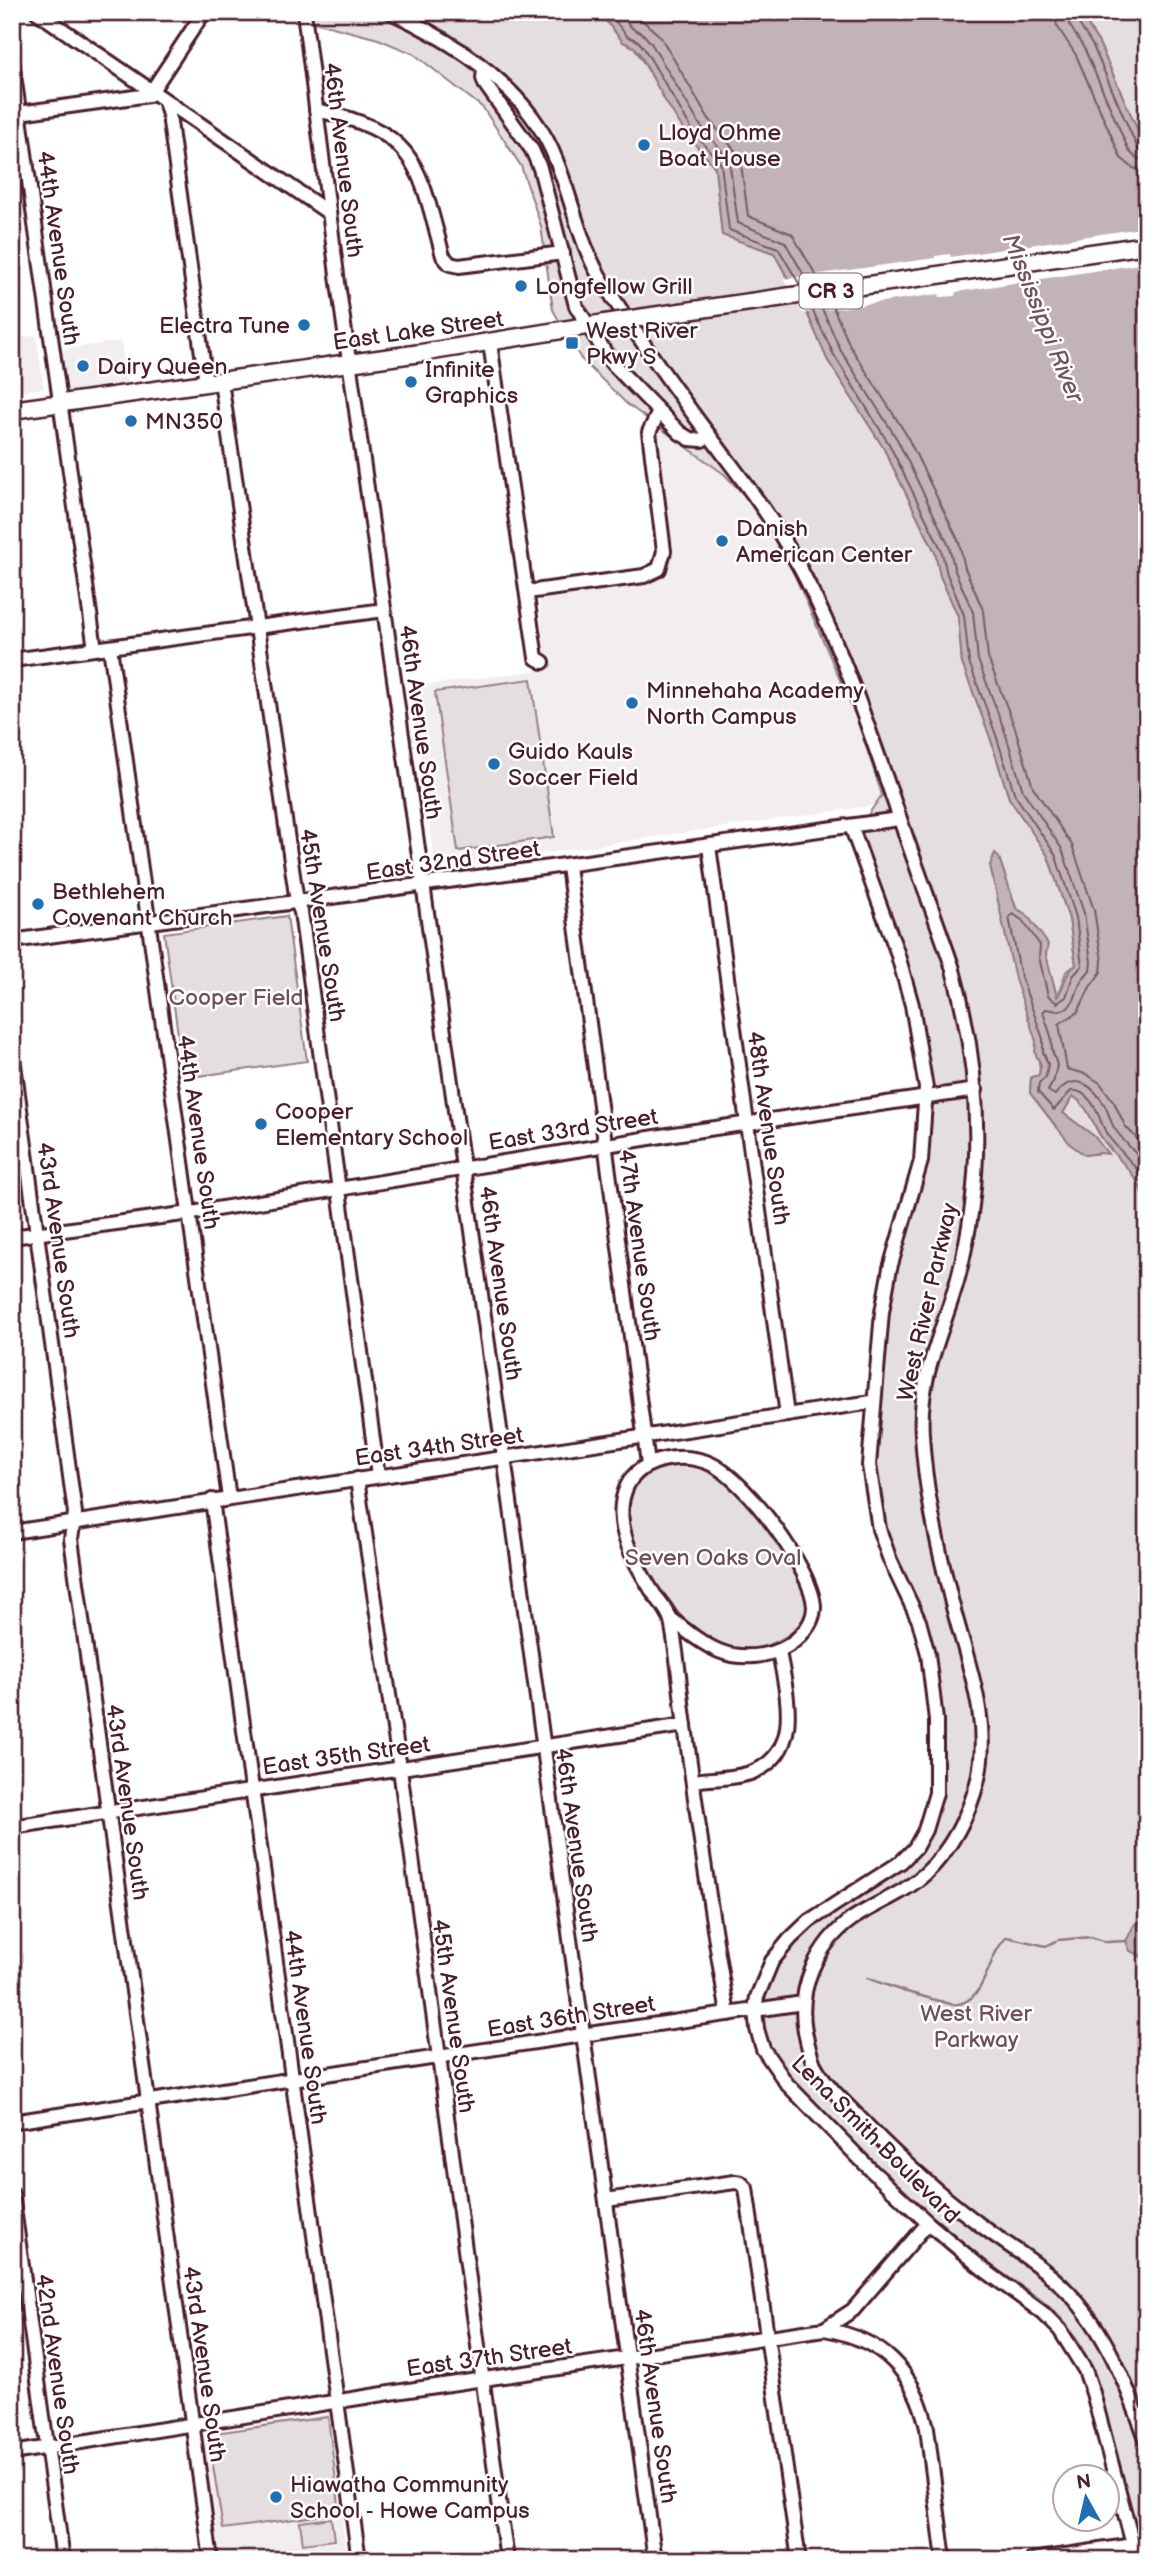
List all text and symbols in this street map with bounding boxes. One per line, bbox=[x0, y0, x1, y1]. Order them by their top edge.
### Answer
street label: 46th Avenue South bbox=[317, 61, 369, 259]
place label: Lloyd Ohme Boat House bbox=[658, 119, 781, 173]
marker: Lloyd Ohme Boat House bbox=[636, 137, 652, 153]
street label: 44th Avenue South bbox=[30, 149, 86, 347]
water label: Mississippi River bbox=[995, 230, 1090, 409]
place label: Longfellow Grill bbox=[535, 273, 693, 301]
road number: CR 3 bbox=[800, 274, 862, 308]
marker: Longfellow Grill bbox=[513, 278, 529, 294]
street label: East Lake Street bbox=[331, 305, 505, 357]
place label: Electra Tune bbox=[159, 312, 290, 340]
marker: Electra Tune bbox=[296, 317, 312, 333]
place label: West River Pkwy S bbox=[586, 317, 698, 371]
marker: West River Pkwy S bbox=[564, 335, 580, 351]
place label: Dairy Queen bbox=[97, 353, 227, 381]
place label: Infinite Graphics bbox=[425, 356, 518, 410]
marker: Dairy Queen bbox=[75, 358, 91, 374]
marker: Infinite Graphics bbox=[403, 374, 419, 390]
place label: MN350 bbox=[145, 408, 223, 436]
marker: MN350 bbox=[123, 413, 139, 429]
place label: Danish American Center bbox=[736, 515, 913, 569]
marker: Danish American Center bbox=[714, 533, 730, 549]
street label: 46th Avenue South bbox=[392, 623, 448, 821]
place label: Minnehaha Academy North Campus bbox=[646, 677, 864, 731]
marker: Minnehaha Academy North Campus bbox=[624, 695, 640, 711]
place label: Guido Kauls Soccer Field bbox=[508, 738, 638, 792]
marker: Guido Kauls Soccer Field bbox=[486, 756, 502, 772]
street label: 45th Avenue South bbox=[293, 826, 351, 1024]
street label: East 32nd Street bbox=[364, 835, 542, 887]
place label: Bethlehem Covenant Church bbox=[52, 878, 233, 932]
marker: Bethlehem Covenant Church bbox=[30, 896, 46, 912]
park label: Cooper Field bbox=[169, 984, 303, 1012]
street label: 48th Avenue South bbox=[741, 1029, 795, 1227]
street label: 44th Avenue South bbox=[170, 1033, 226, 1231]
place label: Cooper Elementary School bbox=[275, 1098, 468, 1152]
street label: East 33rd Street bbox=[486, 1103, 660, 1157]
marker: Cooper Elementary School bbox=[253, 1116, 269, 1132]
street label: 43rd Avenue South bbox=[30, 1140, 86, 1340]
street label: 47th Avenue South bbox=[612, 1147, 666, 1343]
street label: 46th Avenue South bbox=[472, 1184, 528, 1382]
street label: West River Parkway bbox=[892, 1200, 965, 1404]
street label: East 34th Street bbox=[353, 1421, 525, 1473]
park label: Seven Oaks Oval bbox=[625, 1544, 801, 1572]
street label: 43rd Avenue South bbox=[99, 1702, 155, 1902]
street label: East 35th Street bbox=[261, 1730, 432, 1782]
street label: 46th Avenue South bbox=[548, 1746, 604, 1944]
street label: 45th Avenue South bbox=[426, 1917, 480, 2115]
street label: 44th Avenue South bbox=[277, 1928, 333, 2126]
street label: East 36th Street bbox=[485, 1990, 657, 2044]
park label: West River Parkway bbox=[920, 2000, 1033, 2054]
street label: Lena Smith Boulevard bbox=[785, 2050, 965, 2230]
street label: 43rd Avenue South bbox=[176, 2264, 232, 2464]
street label: 42nd Avenue South bbox=[29, 2272, 85, 2476]
street label: 46th Avenue South bbox=[627, 2307, 683, 2505]
street label: East 37th Street bbox=[405, 2333, 574, 2383]
north arrow bbox=[1050, 2464, 1120, 2534]
text: N bbox=[1075, 2470, 1093, 2495]
place label: Hiawatha Community School - Howe Campus bbox=[290, 2471, 530, 2525]
marker: Hiawatha Community School - Howe Campus bbox=[268, 2489, 284, 2505]

